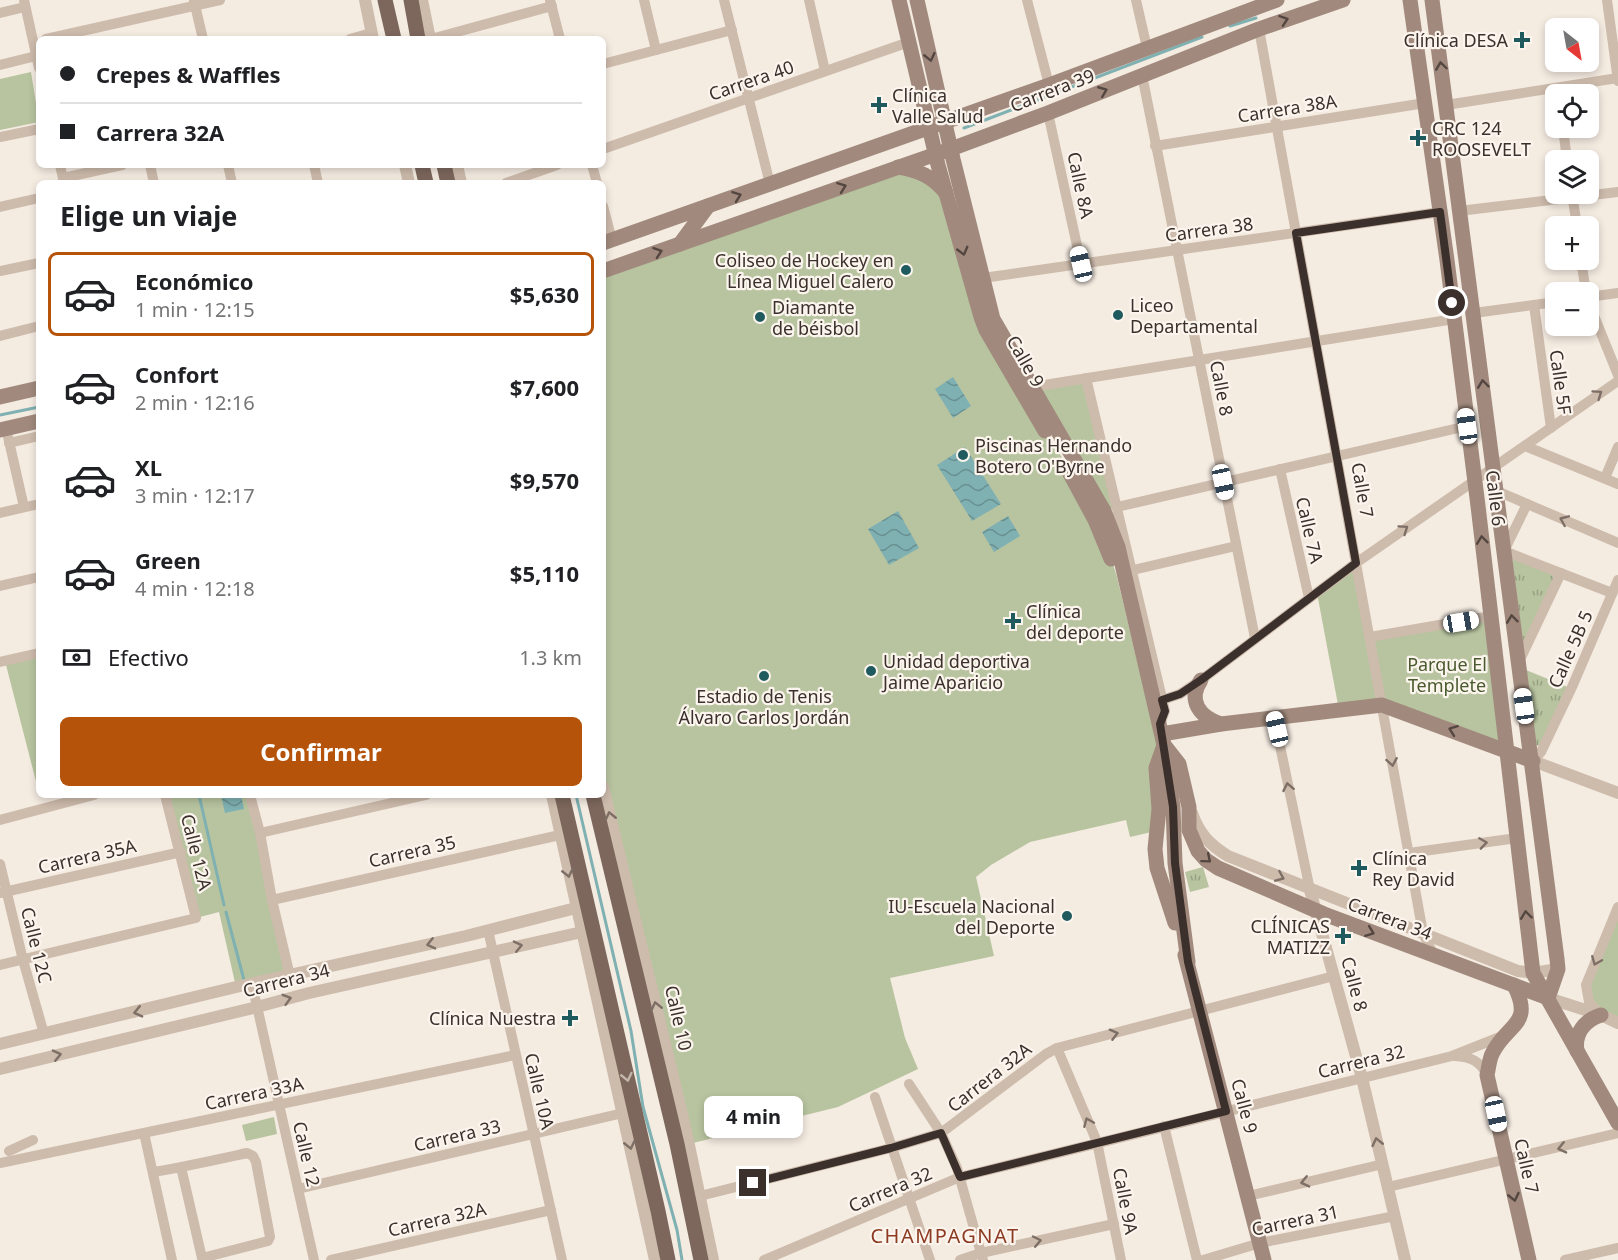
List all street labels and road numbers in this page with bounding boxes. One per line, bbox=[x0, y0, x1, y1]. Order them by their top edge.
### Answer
street label: Carrera 40 bbox=[705, 54, 797, 106]
street label: Carrera 39 bbox=[1006, 63, 1098, 117]
street label: Carrera 38A bbox=[1236, 88, 1339, 128]
street label: Calle 8A bbox=[1062, 150, 1100, 221]
street label: Carrera 38 bbox=[1163, 211, 1255, 247]
street label: Calle 9 bbox=[1002, 331, 1050, 391]
street label: Calle 5F bbox=[1545, 348, 1577, 416]
street label: Calle 8 bbox=[1205, 358, 1239, 418]
street label: Calle 7 bbox=[1346, 460, 1380, 520]
street label: Calle 6 bbox=[1481, 469, 1511, 527]
street label: Calle 7A bbox=[1291, 494, 1329, 566]
street label: Calle 5B 5 bbox=[1542, 606, 1598, 692]
street label: Calle 12A bbox=[176, 811, 218, 893]
street label: Carrera 35 bbox=[366, 829, 458, 873]
street label: Carrera 35A bbox=[36, 833, 139, 879]
street label: Carrera 34 bbox=[1344, 891, 1436, 945]
street label: Calle 12C bbox=[16, 904, 58, 986]
street label: Calle 8 bbox=[1336, 954, 1374, 1014]
street label: Carrera 34 bbox=[240, 958, 332, 1002]
street label: Calle 10 bbox=[660, 983, 698, 1053]
street label: Carrera 32A bbox=[942, 1036, 1036, 1117]
street label: Carrera 32 bbox=[1315, 1039, 1407, 1083]
street label: Calle 10A bbox=[520, 1050, 561, 1132]
street label: Carrera 33A bbox=[203, 1071, 306, 1115]
street label: Calle 9 bbox=[1226, 1076, 1264, 1136]
street label: Carrera 33 bbox=[411, 1113, 503, 1157]
street label: Calle 12 bbox=[288, 1119, 326, 1189]
street label: Calle 7 bbox=[1509, 1136, 1545, 1196]
street label: Carrera 32 bbox=[845, 1161, 935, 1217]
street label: Calle 9A bbox=[1108, 1166, 1144, 1237]
street label: Carrera 32A bbox=[386, 1196, 489, 1242]
street label: Carrera 31 bbox=[1249, 1199, 1341, 1241]

